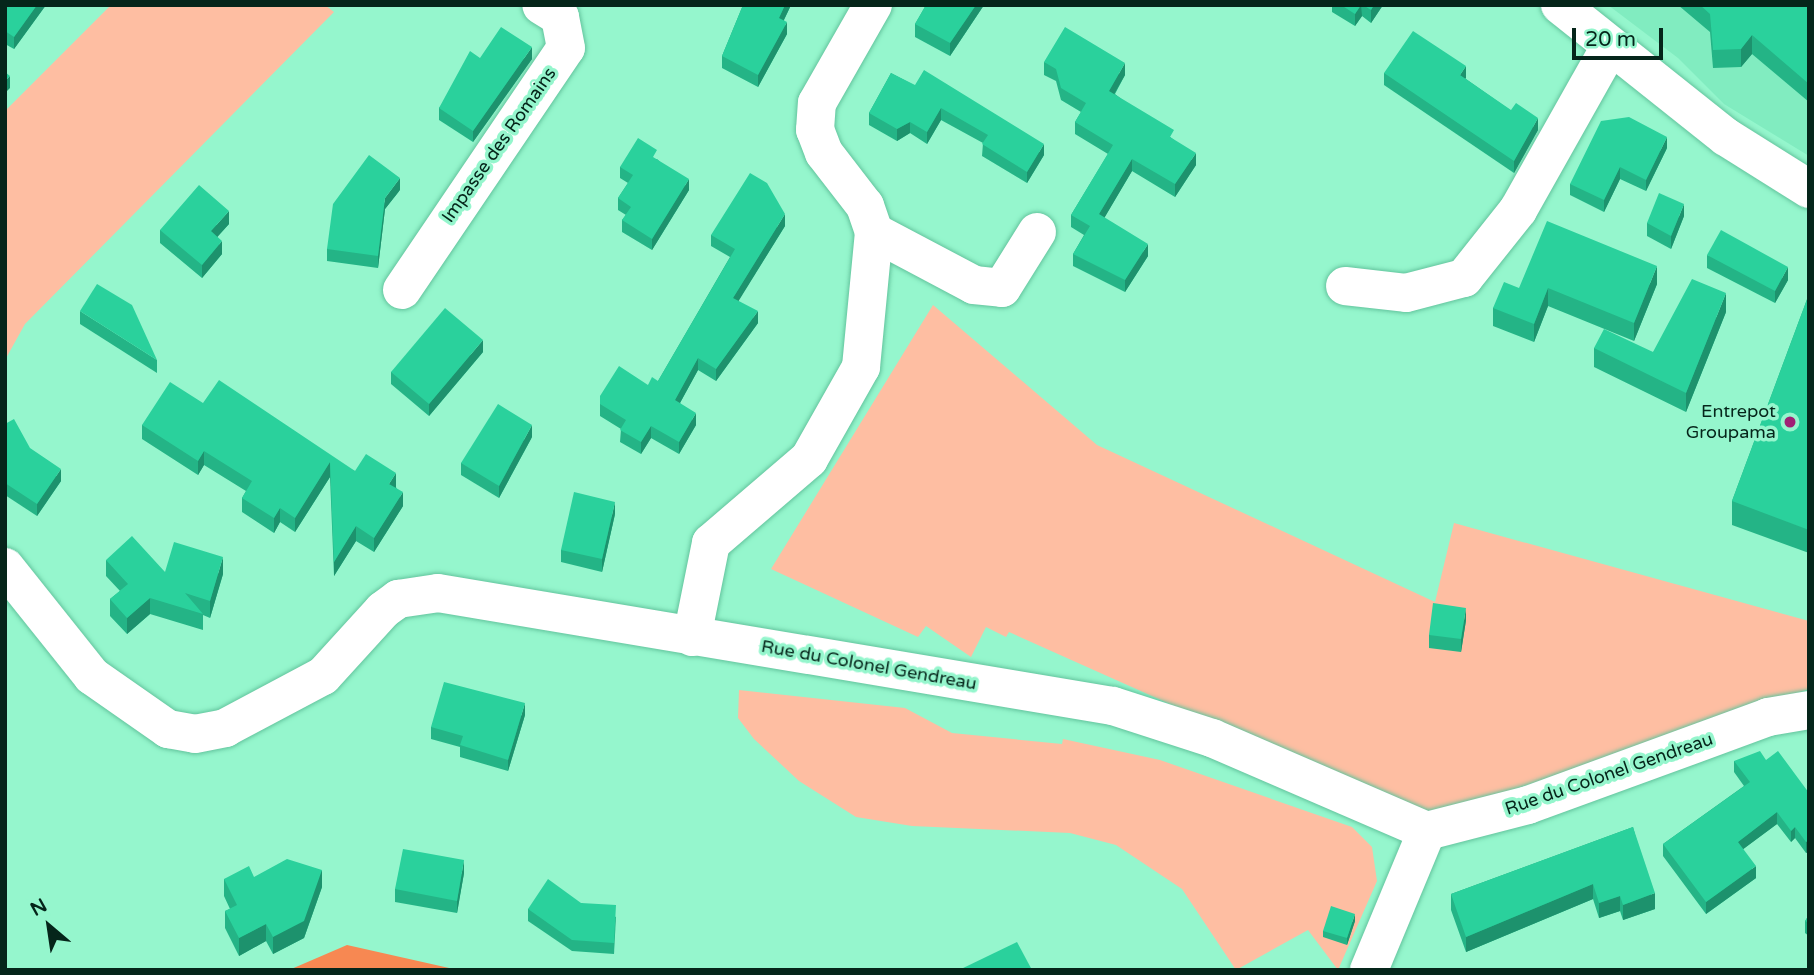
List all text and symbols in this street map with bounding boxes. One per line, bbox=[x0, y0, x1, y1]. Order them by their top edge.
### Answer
scale bar bbox=[1576, 14, 1667, 58]
text: 20 m bbox=[1585, 27, 1636, 52]
street label: Impasse des Romains bbox=[437, 63, 561, 227]
place label: Entrepot Groupama bbox=[1686, 401, 1776, 444]
marker: Entrepot Groupama bbox=[1782, 414, 1798, 430]
street label: Rue du Colonel Gendreau bbox=[760, 635, 978, 695]
street label: Rue du Colonel Gendreau bbox=[1502, 728, 1716, 820]
north arrow bbox=[14, 891, 84, 961]
text: N bbox=[27, 894, 51, 921]

